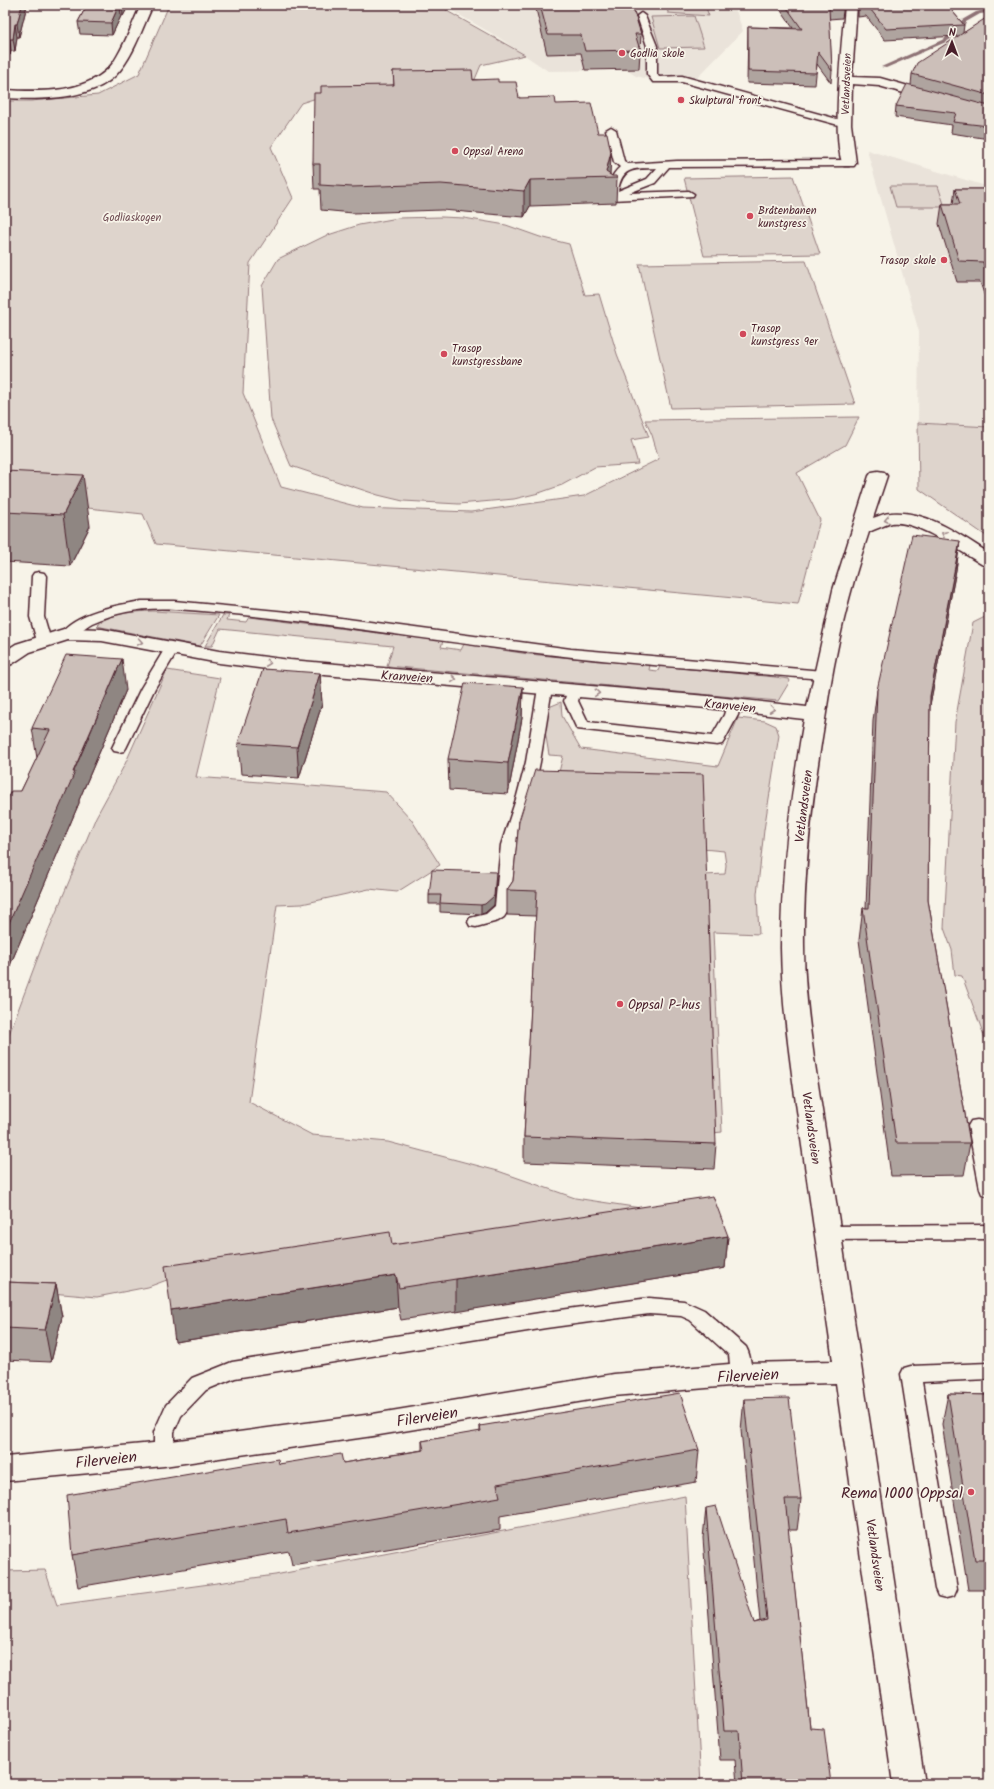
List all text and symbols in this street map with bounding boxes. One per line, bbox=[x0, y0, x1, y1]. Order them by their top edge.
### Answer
north arrow bbox=[932, 22, 972, 62]
text: N bbox=[949, 24, 956, 42]
place label: Godlia skole bbox=[630, 45, 685, 63]
marker: Godlia skole bbox=[617, 48, 627, 58]
street label: Vetlandsveien bbox=[837, 53, 857, 115]
place label: Skulptural front bbox=[689, 92, 762, 110]
marker: Skulptural front bbox=[676, 95, 686, 105]
place label: Oppsal Arena bbox=[463, 143, 524, 161]
marker: Oppsal Arena bbox=[450, 146, 460, 156]
place label: Bråtenbanen kunstgress bbox=[758, 202, 817, 233]
park label: Godliaskogen bbox=[103, 209, 161, 227]
marker: Bråtenbanen kunstgress bbox=[745, 211, 755, 221]
place label: Trasop skole bbox=[880, 252, 936, 270]
marker: Trasop skole bbox=[939, 255, 949, 265]
place label: Trasop kunstgress 9er bbox=[751, 320, 819, 351]
marker: Trasop kunstgress 9er bbox=[738, 329, 748, 339]
place label: Trasop kunstgressbane bbox=[452, 340, 522, 371]
marker: Trasop kunstgressbane bbox=[439, 349, 449, 359]
one-way arrow bbox=[883, 515, 890, 523]
one-way arrow bbox=[940, 531, 948, 539]
one-way arrow bbox=[137, 637, 143, 645]
one-way arrow bbox=[265, 658, 272, 667]
street label: Kranveien bbox=[380, 665, 434, 690]
one-way arrow bbox=[451, 675, 457, 684]
one-way arrow bbox=[594, 688, 600, 697]
street label: Kranveien bbox=[703, 693, 757, 720]
one-way arrow bbox=[769, 704, 775, 713]
street label: Vetlandsveien bbox=[790, 768, 819, 844]
place label: Oppsal P-hus bbox=[628, 995, 701, 1016]
marker: Oppsal P-hus bbox=[615, 999, 625, 1009]
street label: Vetlandsveien bbox=[795, 1090, 826, 1166]
street label: Filerveien bbox=[716, 1362, 780, 1391]
street label: Filerveien bbox=[395, 1400, 460, 1435]
street label: Filerveien bbox=[74, 1445, 138, 1476]
place label: Rema 1000 Oppsal bbox=[841, 1481, 963, 1506]
marker: Rema 1000 Oppsal bbox=[966, 1487, 976, 1497]
street label: Vetlandsveien bbox=[859, 1517, 890, 1593]

